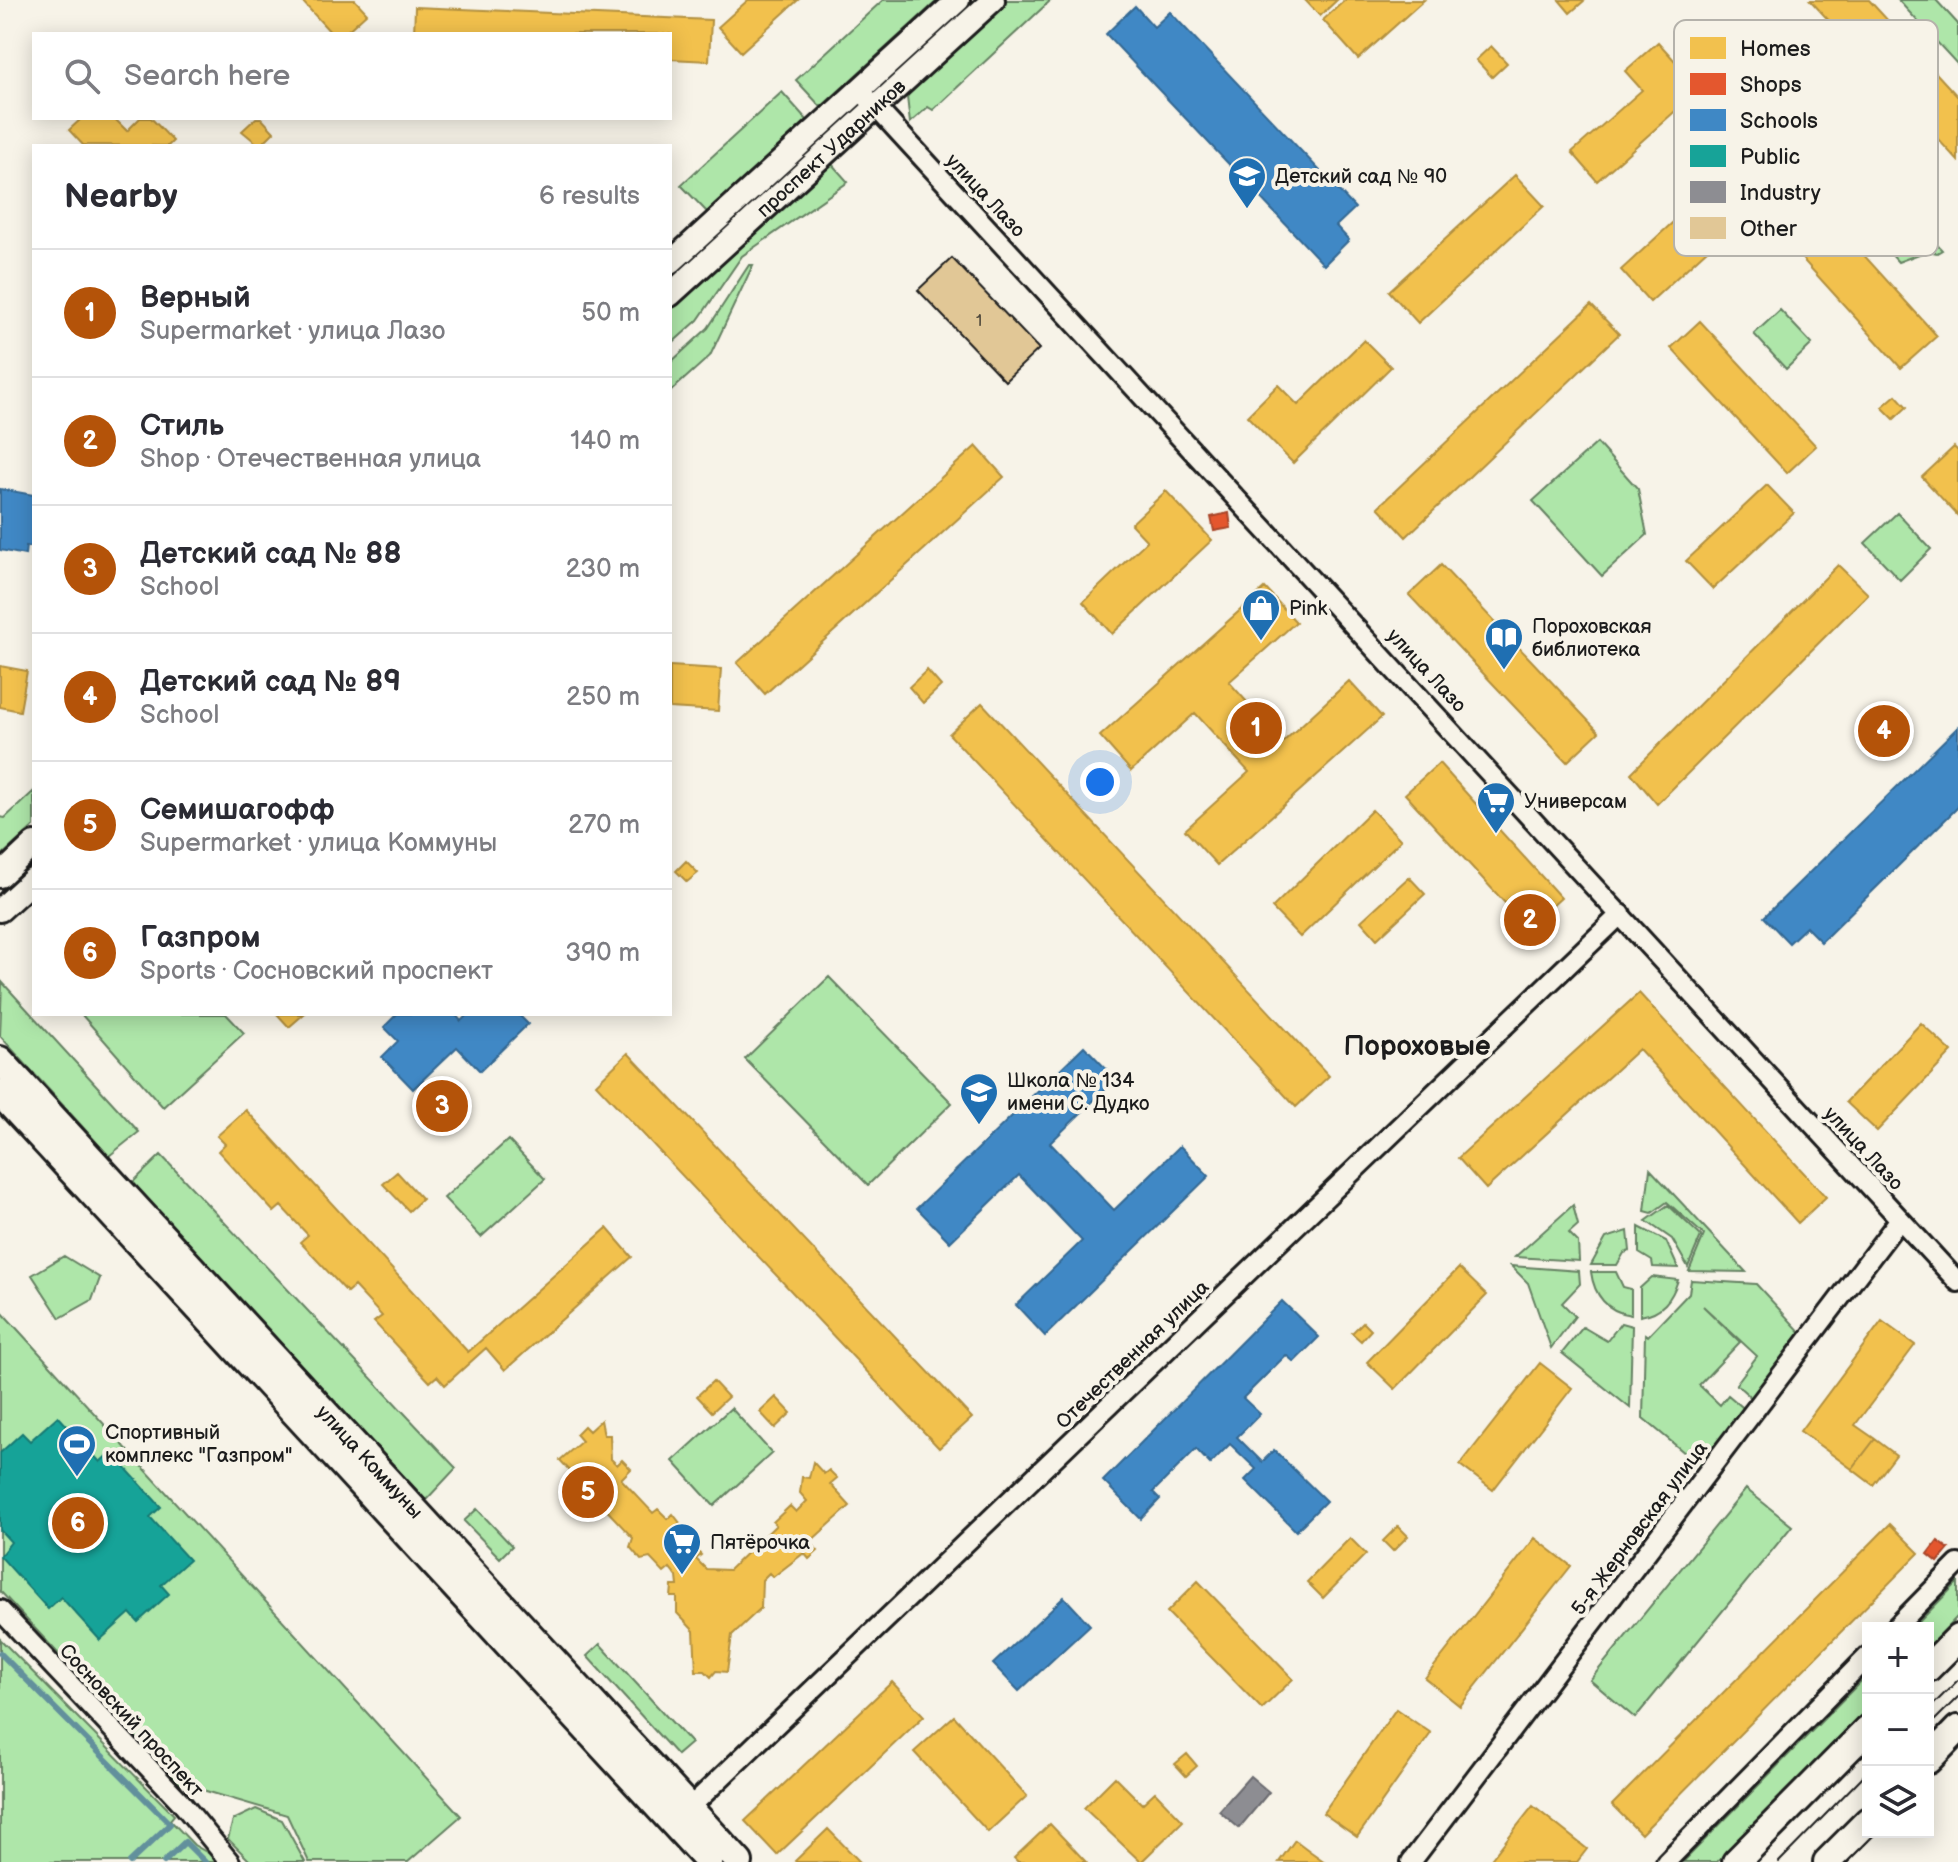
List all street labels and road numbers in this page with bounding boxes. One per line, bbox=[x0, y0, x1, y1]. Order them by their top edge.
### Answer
street label: проспект Ударников bbox=[752, 74, 912, 223]
street label: улица Лазо bbox=[941, 149, 1030, 242]
street label: улица Лазо bbox=[1382, 624, 1471, 717]
street label: улица Лазо bbox=[1819, 1102, 1908, 1195]
street label: Отечественная улица bbox=[1051, 1275, 1214, 1434]
street label: улица Коммуны bbox=[311, 1401, 427, 1524]
street label: 5-я Жерновская улица bbox=[1567, 1437, 1713, 1620]
street label: Сосновский проспект bbox=[54, 1639, 209, 1803]

